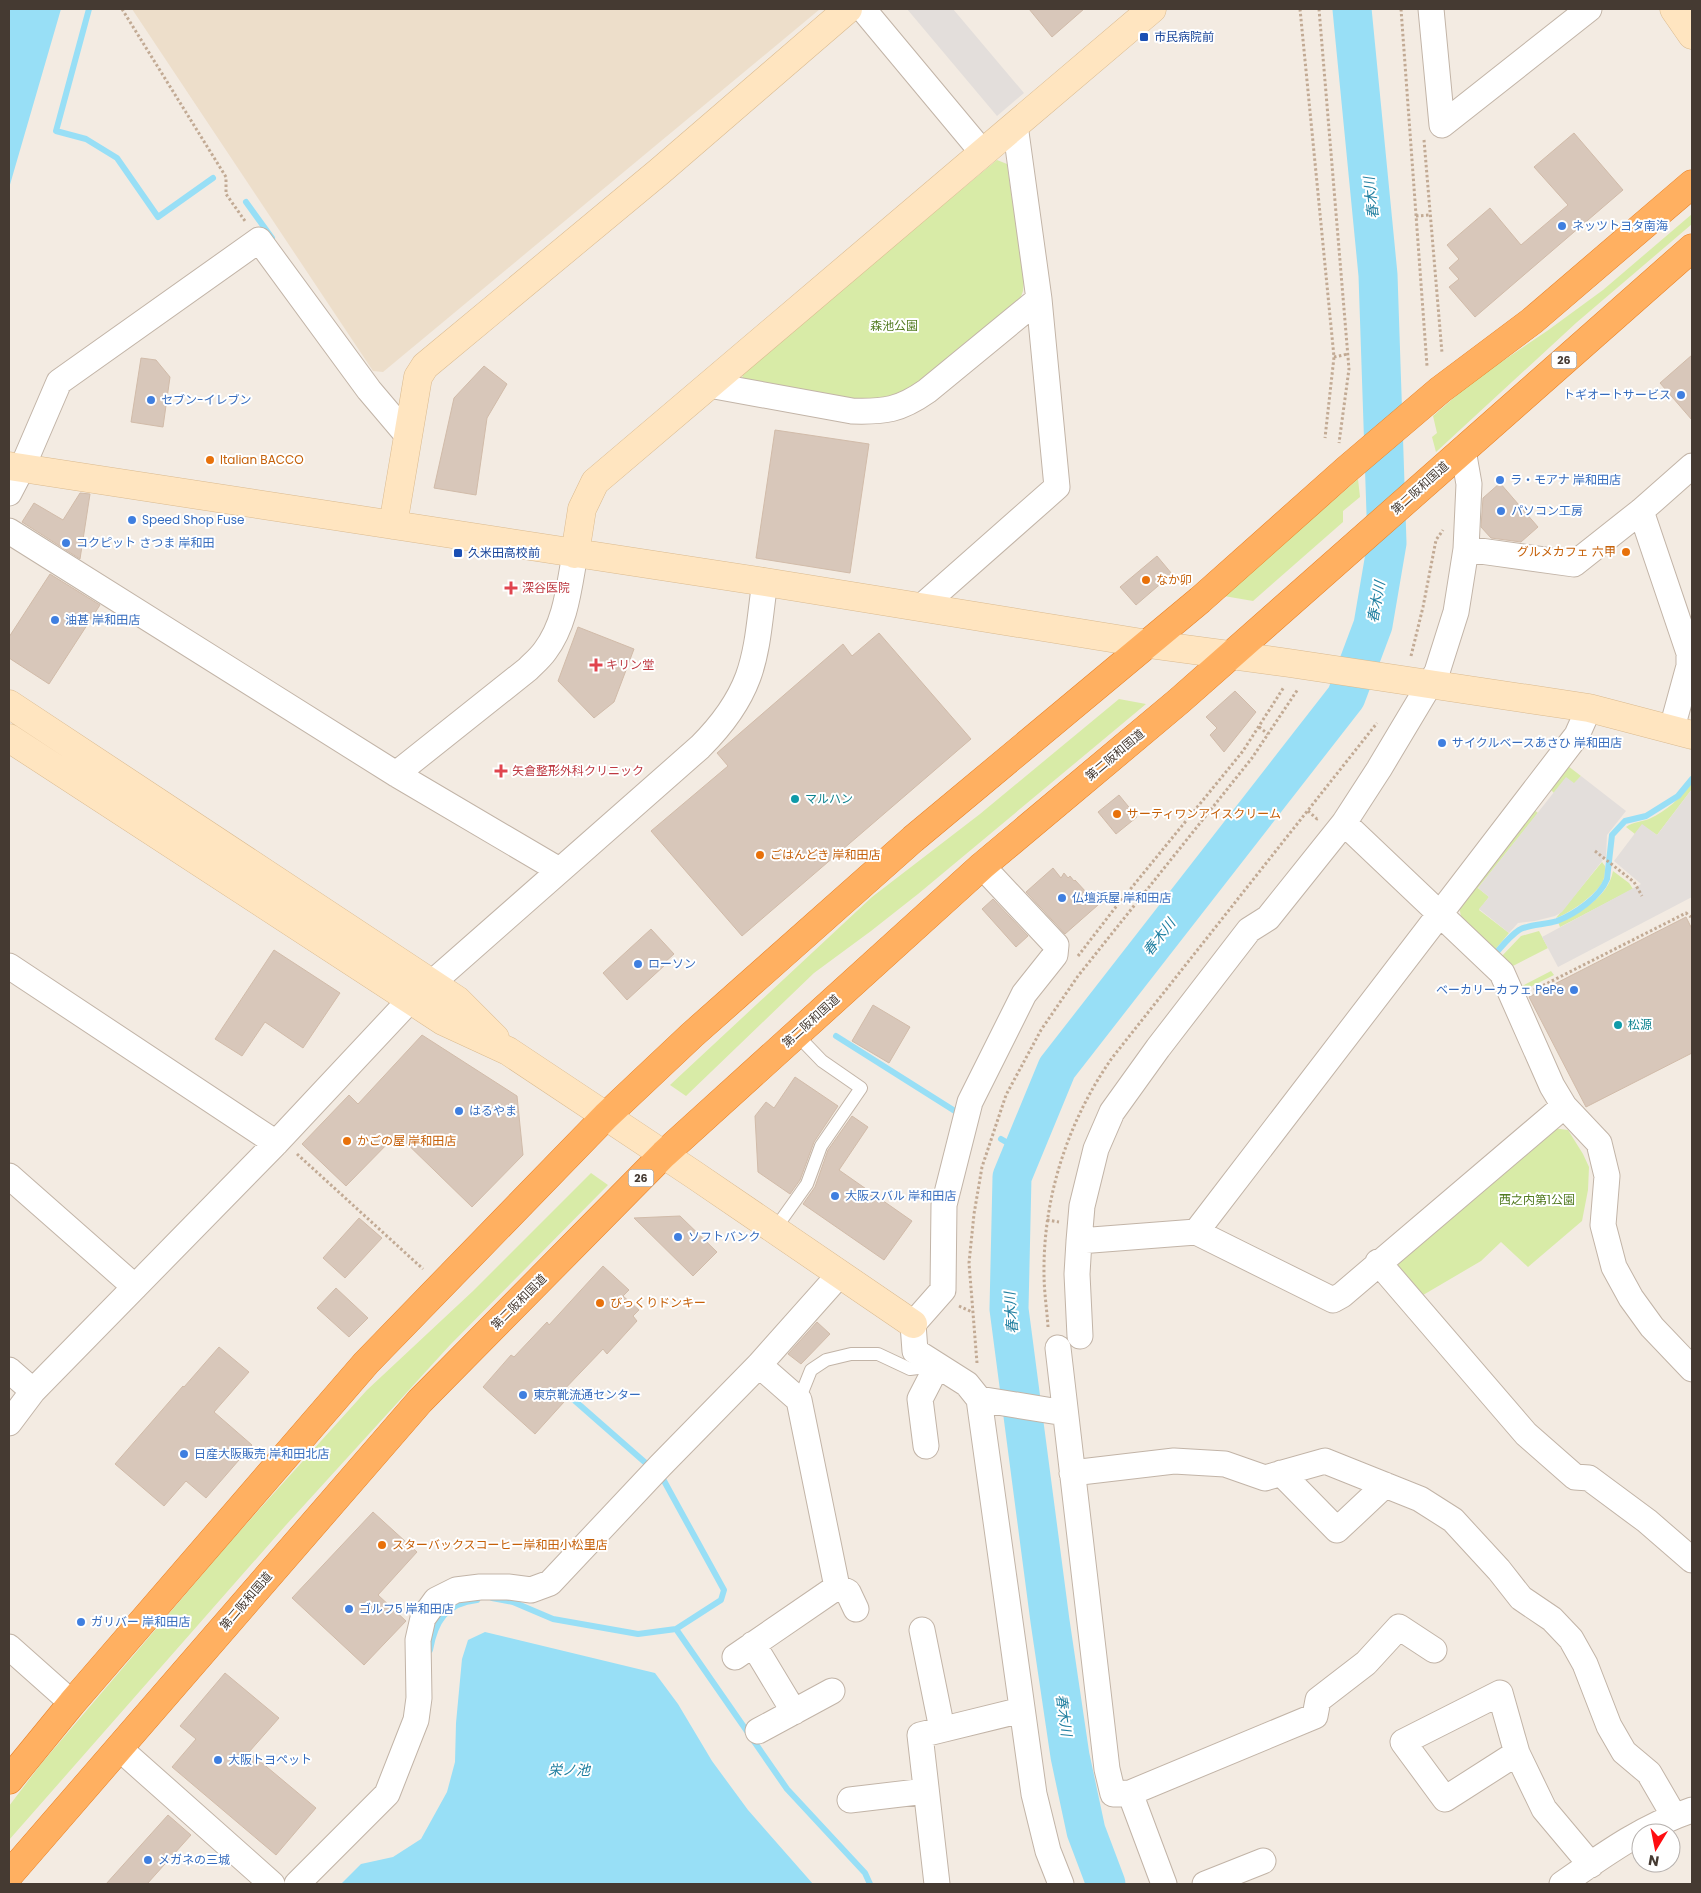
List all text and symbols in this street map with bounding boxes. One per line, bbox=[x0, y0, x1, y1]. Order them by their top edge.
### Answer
place label: 市民病院前 bbox=[1154, 28, 1214, 45]
marker: 市民病院前 bbox=[1138, 31, 1150, 43]
water label: 春木川 bbox=[1359, 174, 1383, 220]
place label: ネッツトヨタ南海 bbox=[1572, 217, 1668, 234]
marker: ネッツトヨタ南海 bbox=[1556, 220, 1568, 232]
park label: 森池公園 bbox=[870, 317, 918, 334]
road number: 26 bbox=[1552, 352, 1576, 368]
place label: トギオートサービス bbox=[1563, 386, 1671, 403]
marker: トギオートサービス bbox=[1675, 389, 1687, 401]
place label: セブン-イレブン bbox=[161, 391, 252, 408]
marker: セブン-イレブン bbox=[145, 394, 157, 406]
place label: Italian BACCO bbox=[220, 451, 304, 468]
marker: Italian BACCO bbox=[204, 454, 216, 466]
street label: 第二阪和国道 bbox=[1387, 457, 1452, 518]
place label: ラ・モアナ 岸和田店 bbox=[1510, 471, 1621, 488]
marker: ラ・モアナ 岸和田店 bbox=[1494, 474, 1506, 486]
place label: パソコン工房 bbox=[1511, 502, 1583, 519]
marker: パソコン工房 bbox=[1495, 505, 1507, 517]
place label: Speed Shop Fuse bbox=[142, 511, 245, 528]
marker: Speed Shop Fuse bbox=[126, 514, 138, 526]
place label: コクピット さつま 岸和田 bbox=[76, 534, 214, 551]
marker: コクピット さつま 岸和田 bbox=[60, 537, 72, 549]
place label: グルメカフェ 六甲 bbox=[1517, 543, 1616, 560]
place label: 久米田高校前 bbox=[468, 544, 540, 561]
marker: グルメカフェ 六甲 bbox=[1620, 546, 1632, 558]
marker: 久米田高校前 bbox=[452, 547, 464, 559]
place label: なか卯 bbox=[1156, 571, 1192, 588]
marker: なか卯 bbox=[1140, 574, 1152, 586]
water label: 春木川 bbox=[1363, 578, 1390, 624]
place label: 深谷医院 bbox=[522, 579, 570, 596]
marker: 深谷医院 bbox=[504, 581, 518, 595]
place label: 油甚 岸和田店 bbox=[65, 611, 140, 628]
marker: 油甚 岸和田店 bbox=[49, 614, 61, 626]
place label: キリン堂 bbox=[606, 656, 654, 673]
marker: キリン堂 bbox=[590, 659, 602, 671]
street label: 第二阪和国道 bbox=[1082, 725, 1148, 784]
place label: サイクルベースあさひ 岸和田店 bbox=[1452, 734, 1622, 751]
marker: サイクルベースあさひ 岸和田店 bbox=[1436, 737, 1448, 749]
place label: 矢倉整形外科クリニック bbox=[512, 762, 644, 779]
marker: 矢倉整形外科クリニック bbox=[494, 764, 508, 778]
place label: マルハン bbox=[805, 790, 853, 807]
marker: マルハン bbox=[789, 793, 801, 805]
place label: サーティワンアイスクリーム bbox=[1127, 805, 1281, 822]
marker: サーティワンアイスクリーム bbox=[1111, 808, 1123, 820]
place label: ごはんどき 岸和田店 bbox=[770, 846, 881, 863]
marker: ごはんどき 岸和田店 bbox=[754, 849, 766, 861]
place label: 仏壇浜屋 岸和田店 bbox=[1072, 889, 1171, 906]
marker: 仏壇浜屋 岸和田店 bbox=[1056, 892, 1068, 904]
water label: 春木川 bbox=[1138, 913, 1181, 960]
place label: ローソン bbox=[648, 955, 696, 972]
marker: ローソン bbox=[632, 958, 644, 970]
place label: ベーカリーカフェ PePe bbox=[1436, 981, 1564, 998]
marker: ベーカリーカフェ PePe bbox=[1568, 984, 1580, 996]
street label: 第二阪和国道 bbox=[778, 990, 843, 1051]
place label: 松源 bbox=[1628, 1016, 1652, 1033]
marker: 松源 bbox=[1612, 1019, 1624, 1031]
place label: はるやま bbox=[469, 1102, 517, 1119]
marker: はるやま bbox=[453, 1105, 465, 1117]
place label: かごの屋 岸和田店 bbox=[357, 1132, 456, 1149]
marker: かごの屋 岸和田店 bbox=[341, 1135, 353, 1147]
road number: 26 bbox=[628, 1170, 654, 1186]
place label: 大阪スバル 岸和田店 bbox=[845, 1187, 956, 1204]
marker: 大阪スバル 岸和田店 bbox=[829, 1190, 841, 1202]
park label: 西之内第1公園 bbox=[1499, 1191, 1575, 1208]
place label: ソフトバンク bbox=[688, 1228, 761, 1245]
marker: ソフトバンク bbox=[672, 1231, 684, 1243]
street label: 第二阪和国道 bbox=[487, 1270, 550, 1333]
water label: 春木川 bbox=[999, 1289, 1022, 1335]
place label: びっくりドンキー bbox=[610, 1294, 706, 1311]
marker: びっくりドンキー bbox=[594, 1297, 606, 1309]
place label: 東京靴流通センター bbox=[533, 1386, 641, 1403]
marker: 東京靴流通センター bbox=[517, 1389, 529, 1401]
place label: 日産大阪販売 岸和田北店 bbox=[194, 1445, 329, 1462]
marker: 日産大阪販売 岸和田北店 bbox=[178, 1448, 190, 1460]
place label: スターバックスコーヒー岸和田小松里店 bbox=[392, 1536, 608, 1553]
marker: スターバックスコーヒー岸和田小松里店 bbox=[376, 1539, 388, 1551]
street label: 第二阪和国道 bbox=[216, 1568, 276, 1633]
place label: ゴルフ5 岸和田店 bbox=[359, 1600, 454, 1617]
marker: ゴルフ5 岸和田店 bbox=[343, 1603, 355, 1615]
place label: ガリバー 岸和田店 bbox=[91, 1613, 190, 1630]
marker: ガリバー 岸和田店 bbox=[75, 1616, 87, 1628]
water label: 春木川 bbox=[1051, 1693, 1077, 1739]
place label: 大阪トヨペット bbox=[228, 1751, 312, 1768]
marker: 大阪トヨペット bbox=[212, 1754, 224, 1766]
water label: 栄ノ池 bbox=[548, 1760, 592, 1780]
north arrow bbox=[1631, 1823, 1681, 1873]
text: N bbox=[1647, 1850, 1661, 1872]
place label: メガネの三城 bbox=[158, 1851, 230, 1868]
marker: メガネの三城 bbox=[142, 1854, 154, 1866]

